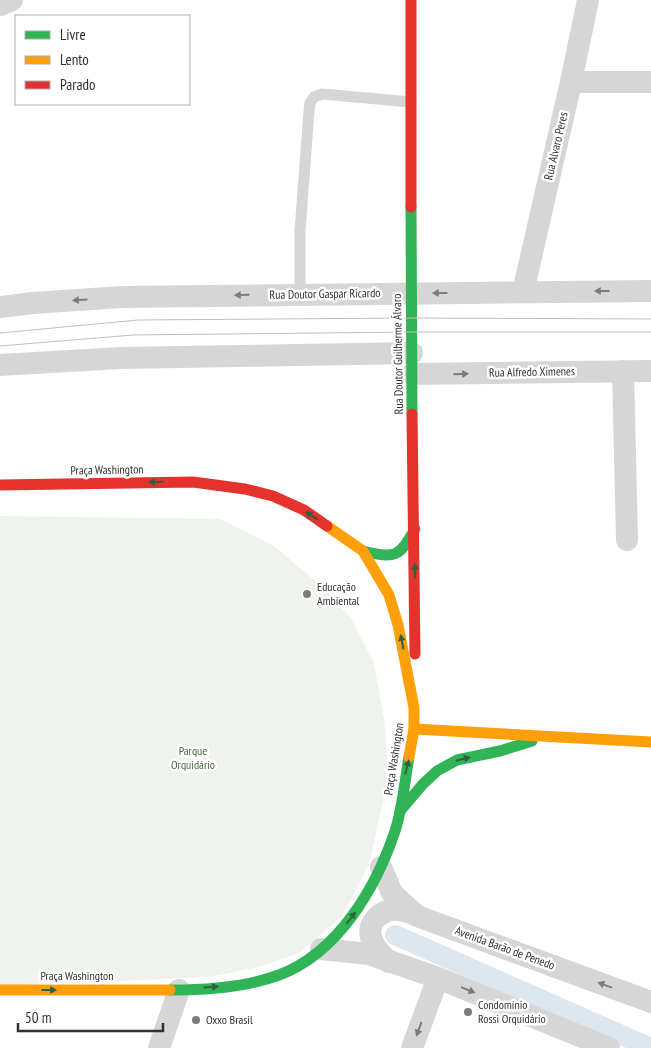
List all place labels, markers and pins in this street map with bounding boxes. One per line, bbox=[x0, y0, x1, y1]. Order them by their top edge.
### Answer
place label: Educação Ambiental bbox=[317, 579, 360, 608]
marker: Educação Ambiental bbox=[301, 588, 313, 600]
place label: Condomínio Rossi Orquidário bbox=[478, 997, 546, 1026]
marker: Condomínio Rossi Orquidário bbox=[462, 1006, 474, 1018]
place label: Oxxo Brasil bbox=[206, 1012, 253, 1027]
marker: Oxxo Brasil bbox=[190, 1014, 202, 1026]

